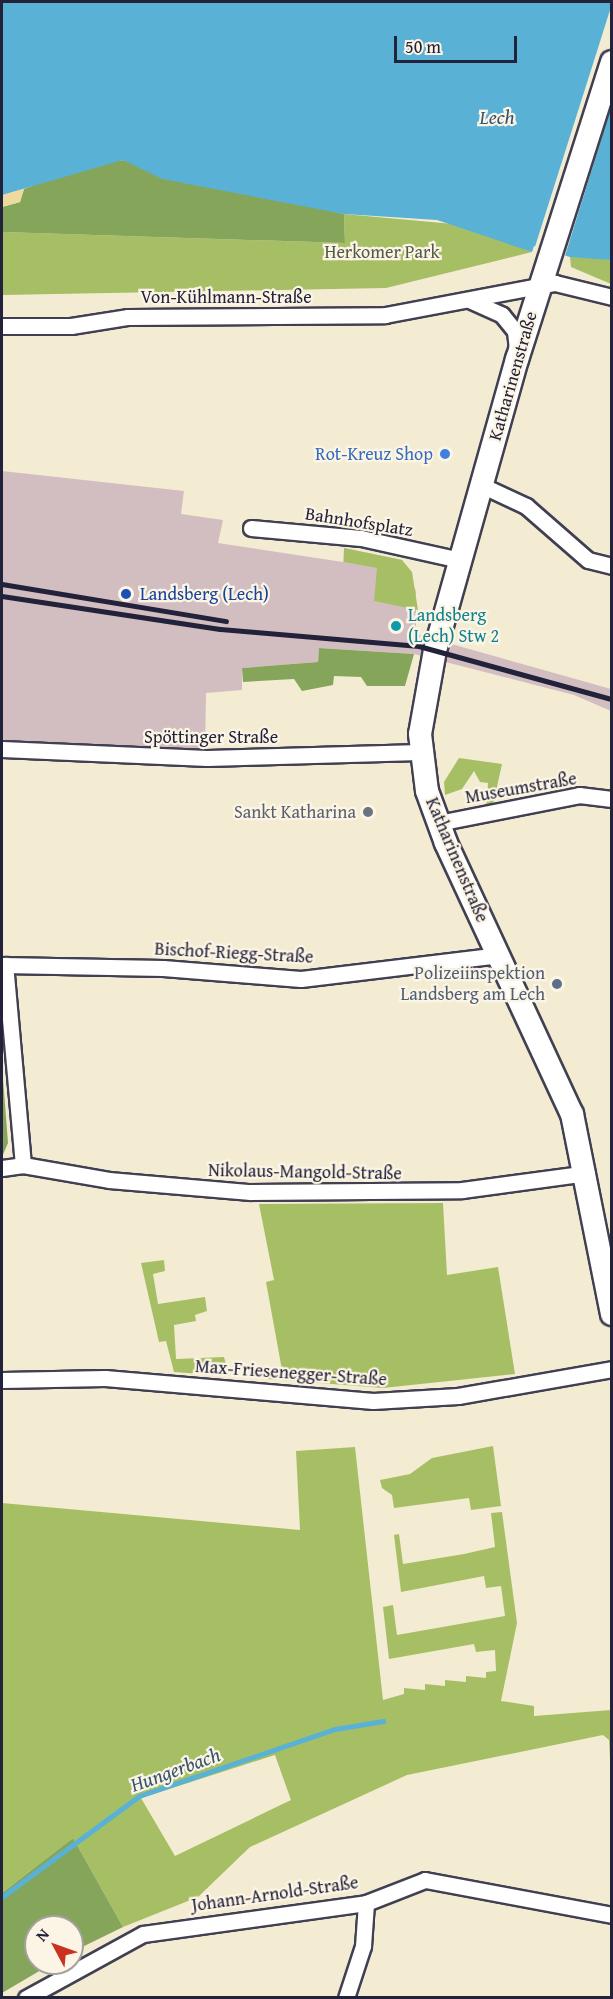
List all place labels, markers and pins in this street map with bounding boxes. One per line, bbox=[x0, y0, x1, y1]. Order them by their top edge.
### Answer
place label: Rot-Kreuz Shop bbox=[315, 443, 433, 465]
marker: Rot-Kreuz Shop bbox=[438, 447, 452, 461]
place label: Landsberg (Lech) bbox=[140, 583, 269, 605]
marker: Landsberg (Lech) bbox=[117, 585, 135, 603]
place label: Landsberg (Lech) Stw 2 bbox=[408, 605, 499, 648]
marker: Landsberg (Lech) Stw 2 bbox=[389, 619, 403, 633]
place label: Sankt Katharina bbox=[234, 801, 356, 823]
marker: Sankt Katharina bbox=[361, 805, 375, 819]
place label: Polizeiinspektion Landsberg am Lech bbox=[401, 963, 545, 1006]
marker: Polizeiinspektion Landsberg am Lech bbox=[550, 977, 564, 991]

